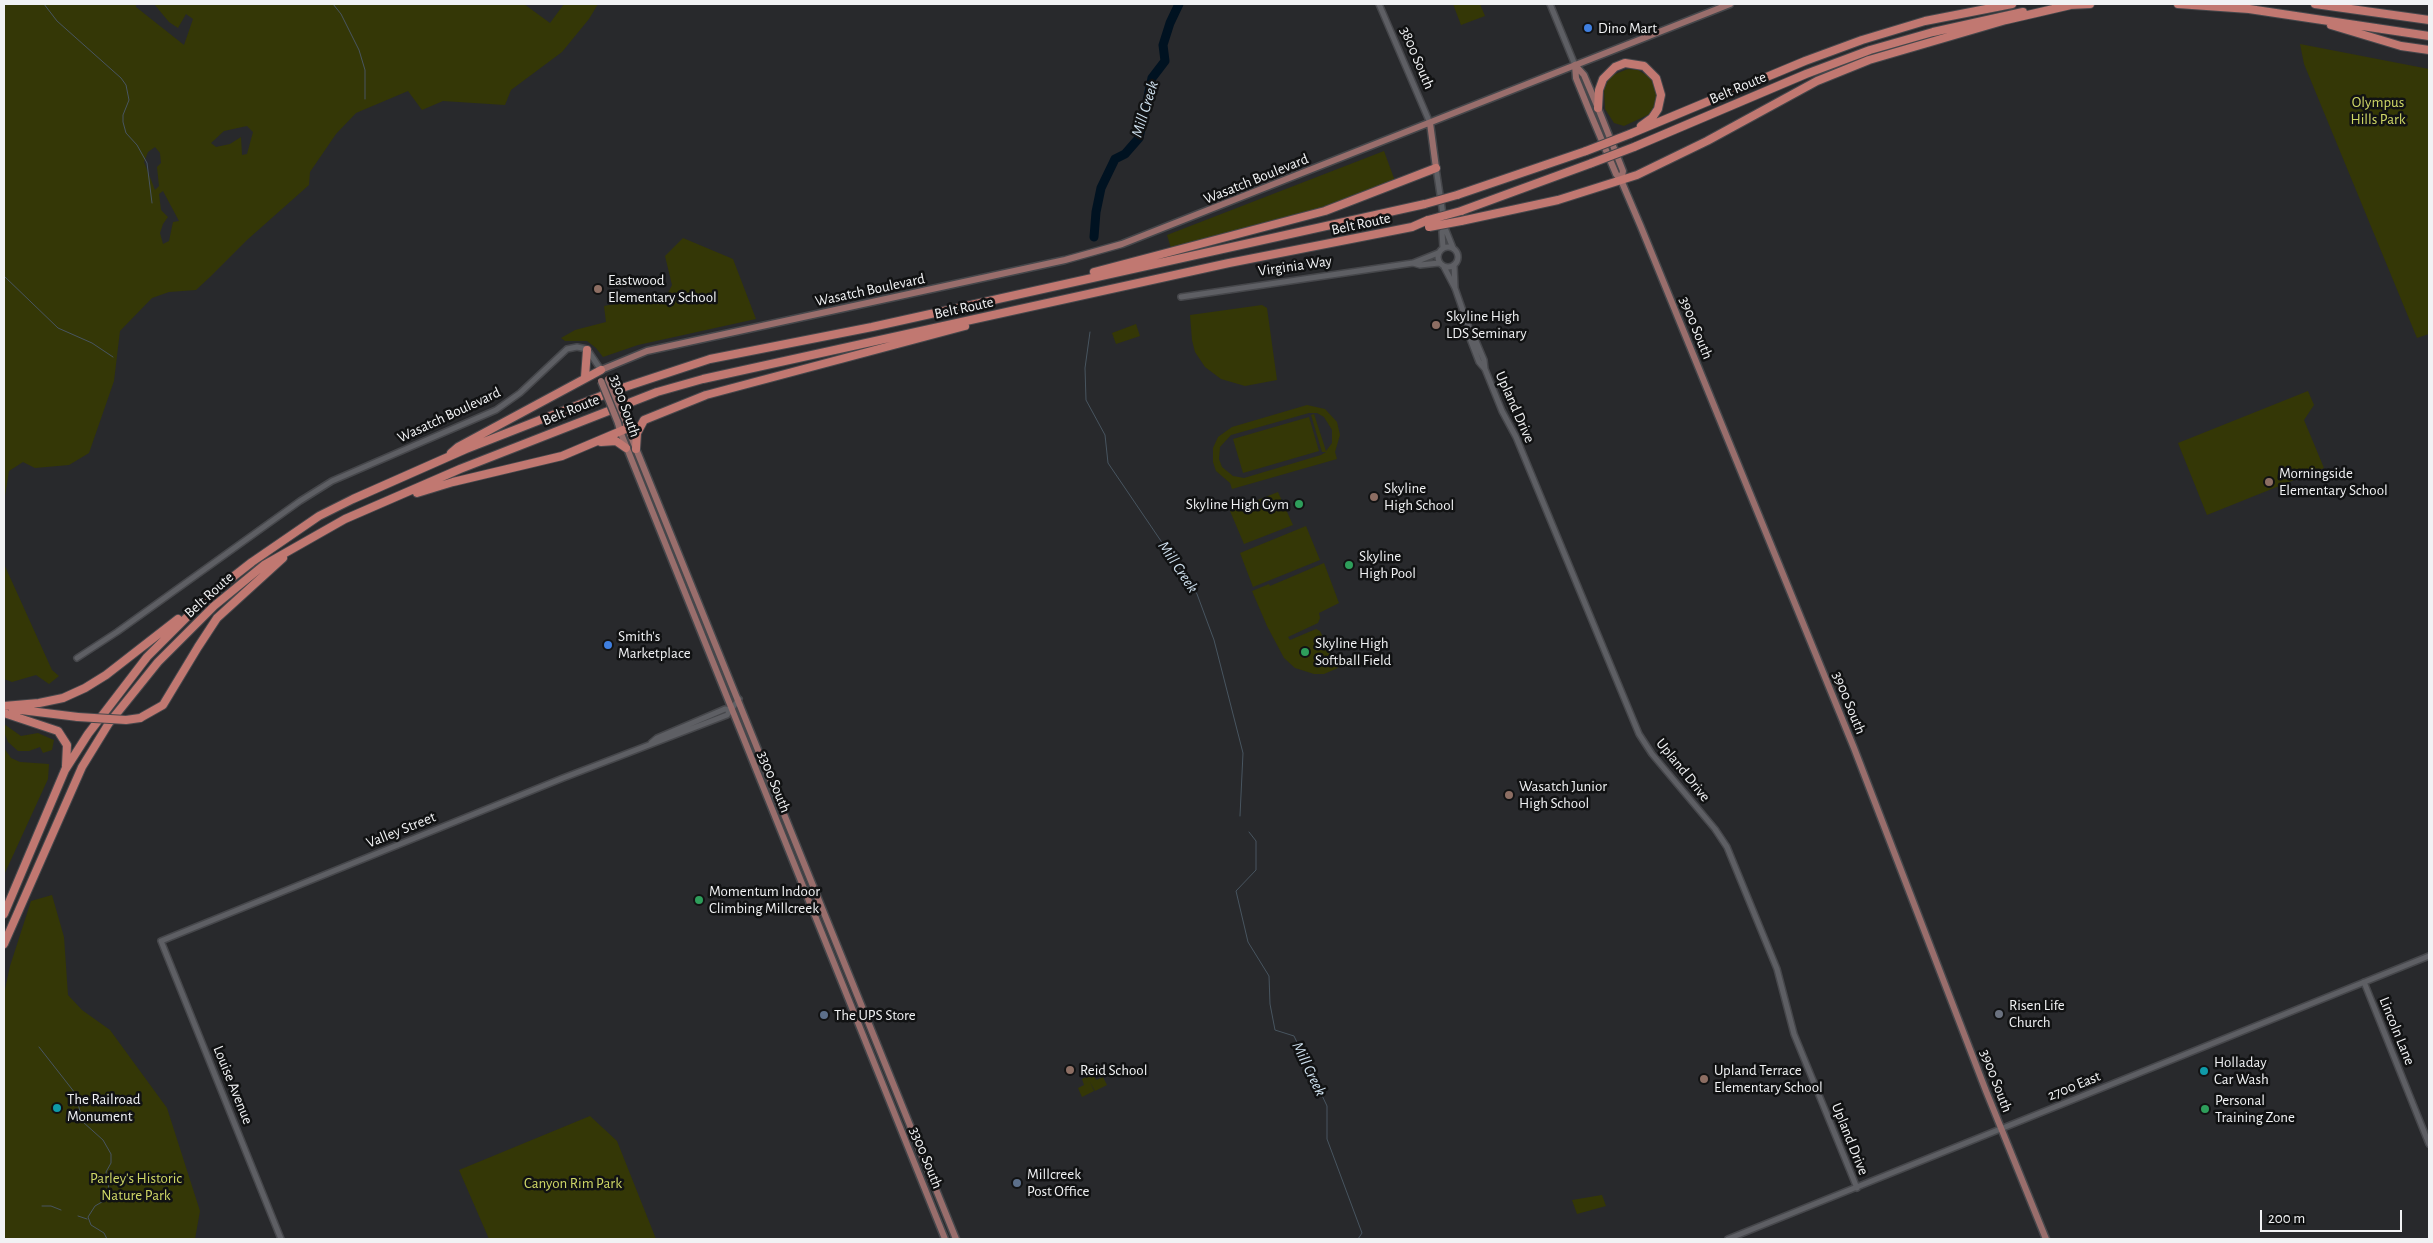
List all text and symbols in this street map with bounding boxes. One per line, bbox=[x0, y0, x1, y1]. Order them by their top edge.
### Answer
place label: Dino Mart bbox=[1598, 19, 1657, 37]
marker: Dino Mart bbox=[1582, 22, 1594, 34]
street label: 3800 South bbox=[1396, 24, 1438, 92]
street label: Belt Route bbox=[1707, 68, 1769, 108]
water label: Mill Creek bbox=[1127, 78, 1163, 140]
park label: Olympus Hills Park bbox=[2350, 93, 2406, 128]
street label: Wasatch Boulevard bbox=[1201, 150, 1311, 208]
street label: Belt Route bbox=[1330, 209, 1392, 239]
street label: Virginia Way bbox=[1257, 252, 1333, 280]
street label: Wasatch Boulevard bbox=[814, 270, 926, 310]
place label: Eastwood Elementary School bbox=[608, 271, 717, 306]
marker: Eastwood Elementary School bbox=[592, 283, 604, 295]
street label: Belt Route bbox=[933, 293, 995, 323]
street label: 3900 South bbox=[1675, 294, 1717, 362]
place label: Skyline High LDS Seminary bbox=[1446, 307, 1527, 342]
marker: Skyline High LDS Seminary bbox=[1430, 319, 1442, 331]
street label: Upland Drive bbox=[1491, 368, 1539, 446]
street label: 3300 South bbox=[606, 372, 644, 440]
street label: Wasatch Boulevard bbox=[395, 383, 503, 447]
street label: Belt Route bbox=[540, 390, 602, 430]
place label: Morningside Elementary School bbox=[2279, 464, 2388, 499]
marker: Morningside Elementary School bbox=[2263, 476, 2275, 488]
place label: Skyline High School bbox=[1384, 479, 1454, 514]
marker: Skyline High School bbox=[1368, 491, 1380, 503]
place label: Skyline High Gym bbox=[1186, 495, 1289, 513]
marker: Skyline High Gym bbox=[1293, 498, 1305, 510]
water label: Mill Creek bbox=[1154, 538, 1202, 596]
place label: Skyline High Pool bbox=[1359, 547, 1416, 582]
marker: Skyline High Pool bbox=[1343, 559, 1355, 571]
street label: Belt Route bbox=[181, 568, 237, 622]
place label: Smith's Marketplace bbox=[618, 627, 691, 662]
place label: Skyline High Softball Field bbox=[1315, 634, 1391, 669]
marker: Smith's Marketplace bbox=[602, 639, 614, 651]
marker: Skyline High Softball Field bbox=[1299, 646, 1311, 658]
street label: 3900 South bbox=[1828, 669, 1870, 737]
street label: Upland Drive bbox=[1652, 735, 1714, 805]
street label: 3300 South bbox=[753, 748, 795, 816]
place label: Wasatch Junior High School bbox=[1519, 777, 1607, 812]
marker: Wasatch Junior High School bbox=[1503, 789, 1515, 801]
street label: Valley Street bbox=[364, 808, 438, 852]
place label: Momentum Indoor Climbing Millcreek bbox=[709, 882, 820, 917]
marker: Momentum Indoor Climbing Millcreek bbox=[693, 894, 705, 906]
street label: Lincoln Lane bbox=[2375, 994, 2419, 1068]
place label: Risen Life Church bbox=[2009, 996, 2065, 1031]
place label: The UPS Store bbox=[834, 1006, 916, 1024]
marker: Risen Life Church bbox=[1993, 1008, 2005, 1020]
marker: The UPS Store bbox=[818, 1009, 830, 1021]
water label: Mill Creek bbox=[1288, 1039, 1330, 1099]
street label: Louise Avenue bbox=[209, 1043, 257, 1127]
street label: 3900 South bbox=[1976, 1047, 2016, 1115]
place label: Holladay Car Wash bbox=[2214, 1053, 2269, 1088]
place label: Reid School bbox=[1080, 1061, 1147, 1079]
place label: Upland Terrace Elementary School bbox=[1714, 1061, 1823, 1096]
marker: Reid School bbox=[1064, 1064, 1076, 1076]
marker: Holladay Car Wash bbox=[2198, 1065, 2210, 1077]
street label: 2700 East bbox=[2045, 1067, 2103, 1105]
marker: Upland Terrace Elementary School bbox=[1698, 1073, 1710, 1085]
place label: The Railroad Monument bbox=[67, 1090, 141, 1125]
place label: Personal Training Zone bbox=[2215, 1091, 2295, 1126]
street label: Upland Drive bbox=[1827, 1100, 1873, 1178]
marker: The Railroad Monument bbox=[51, 1102, 63, 1114]
marker: Personal Training Zone bbox=[2199, 1103, 2211, 1115]
street label: 3300 South bbox=[905, 1124, 947, 1192]
place label: Millcreek Post Office bbox=[1027, 1165, 1089, 1200]
park label: Parley's Historic Nature Park bbox=[90, 1169, 182, 1204]
park label: Canyon Rim Park bbox=[524, 1174, 622, 1192]
marker: Millcreek Post Office bbox=[1011, 1177, 1023, 1189]
scale bar bbox=[2263, 1200, 2406, 1232]
text: 200 m bbox=[2268, 1211, 2305, 1226]

